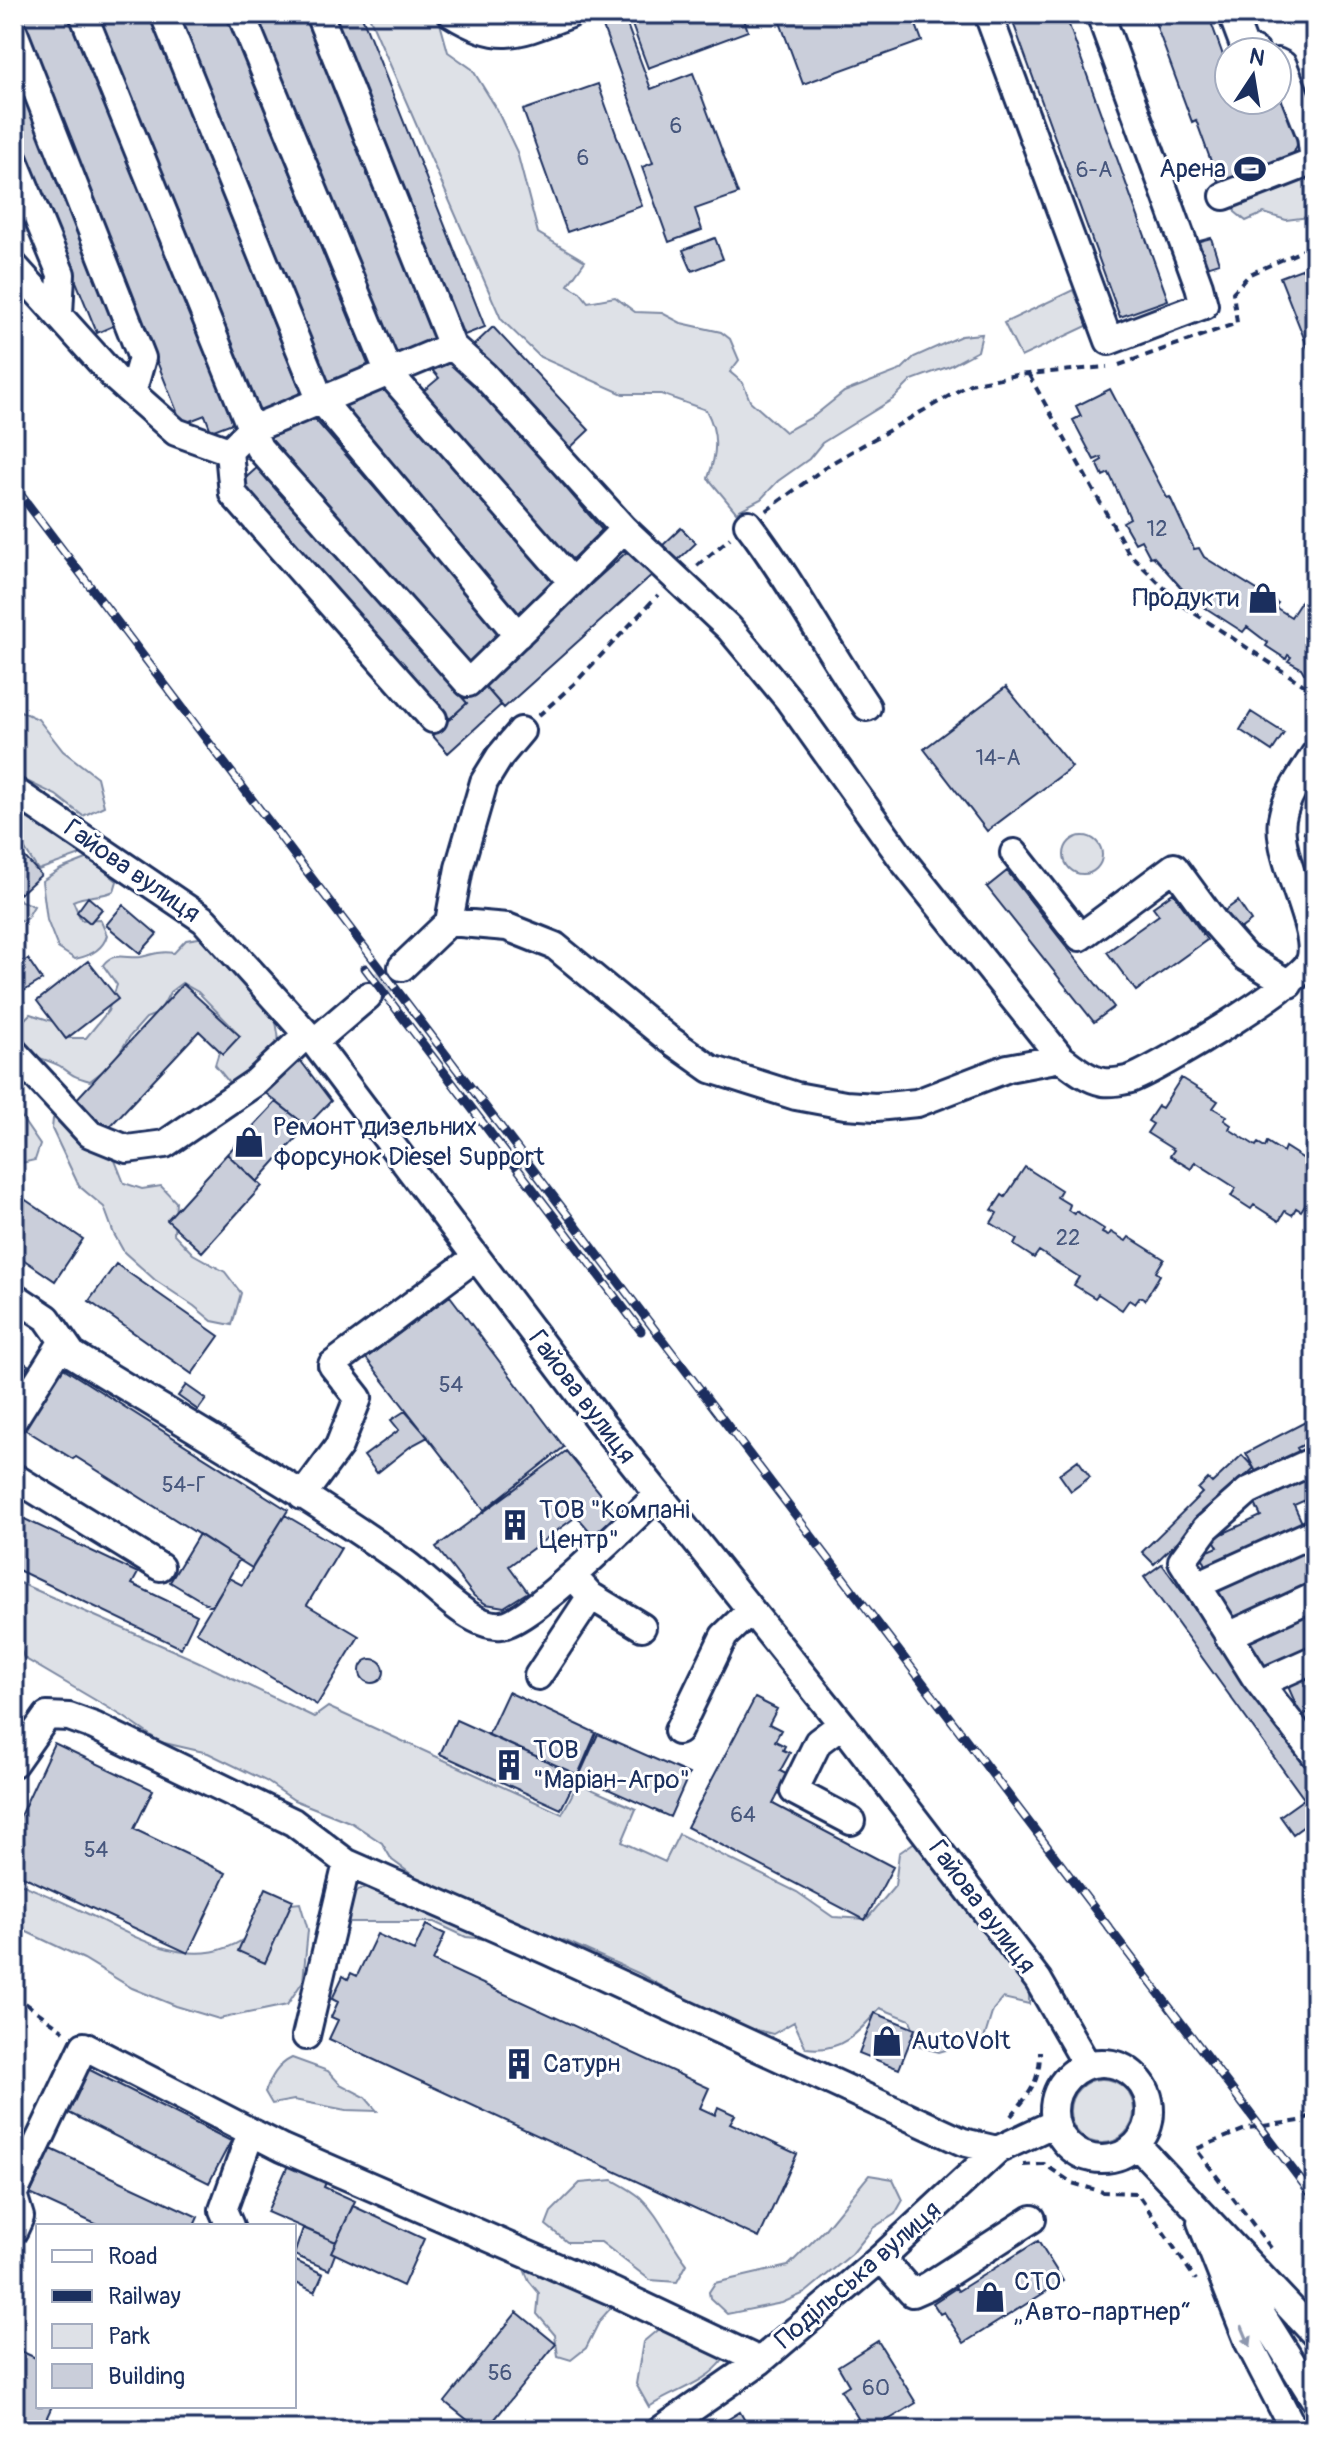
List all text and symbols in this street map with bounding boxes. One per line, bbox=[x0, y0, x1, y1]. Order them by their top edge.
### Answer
north arrow bbox=[1213, 36, 1293, 116]
text: N bbox=[1247, 42, 1267, 73]
house number: 6 bbox=[670, 112, 682, 140]
house number: 6 bbox=[577, 144, 589, 172]
sports icon: Арена bbox=[1233, 152, 1267, 186]
place label: Арена bbox=[1159, 153, 1226, 185]
house number: 6-А bbox=[1076, 156, 1112, 184]
house number: 12 bbox=[1147, 515, 1167, 543]
shop icon: Продукти bbox=[1246, 581, 1280, 615]
place label: Продукти bbox=[1132, 582, 1239, 614]
house number: 14-А bbox=[975, 744, 1021, 772]
street label: Гайова вулиця bbox=[58, 812, 206, 930]
place label: Ремонт дизельних форсунок Diesel Support bbox=[273, 1111, 545, 1173]
shop icon: Ремонт дизельних форсунок Diesel Support bbox=[232, 1125, 266, 1159]
house number: 22 bbox=[1056, 1224, 1080, 1252]
street label: Гайова вулиця bbox=[521, 1324, 643, 1470]
house number: 54 bbox=[439, 1371, 464, 1399]
house number: 54-Г bbox=[162, 1471, 206, 1499]
place label: ТОВ "Компані Центр" bbox=[539, 1494, 690, 1556]
building icon: ТОВ "Компані Центр" bbox=[498, 1508, 532, 1542]
place label: ТОВ "Маріан-Агро" bbox=[533, 1734, 690, 1796]
building icon: ТОВ "Маріан-Агро" bbox=[492, 1748, 526, 1782]
house number: 64 bbox=[730, 1801, 756, 1829]
street label: Гайова вулиця bbox=[921, 1834, 1043, 1980]
house number: 54 bbox=[84, 1836, 109, 1864]
shop icon: AutoVolt bbox=[870, 2024, 904, 2058]
place label: AutoVolt bbox=[911, 2025, 1011, 2057]
building icon: Сатурн bbox=[502, 2047, 536, 2081]
place label: Сатурн bbox=[543, 2048, 621, 2080]
street label: Подільська вулиця bbox=[768, 2194, 948, 2356]
legend bbox=[36, 2224, 296, 2408]
text: Road bbox=[108, 2242, 158, 2271]
place label: СТО „Авто-партнер“ bbox=[1014, 2266, 1191, 2328]
shop icon: СТО „Авто-партнер“ bbox=[973, 2280, 1007, 2314]
text: Railway bbox=[108, 2282, 181, 2311]
text: Park bbox=[108, 2322, 150, 2351]
one-way arrow bbox=[1240, 2324, 1253, 2348]
house number: 56 bbox=[488, 2359, 512, 2387]
text: Building bbox=[108, 2362, 185, 2391]
house number: 60 bbox=[862, 2374, 890, 2402]

